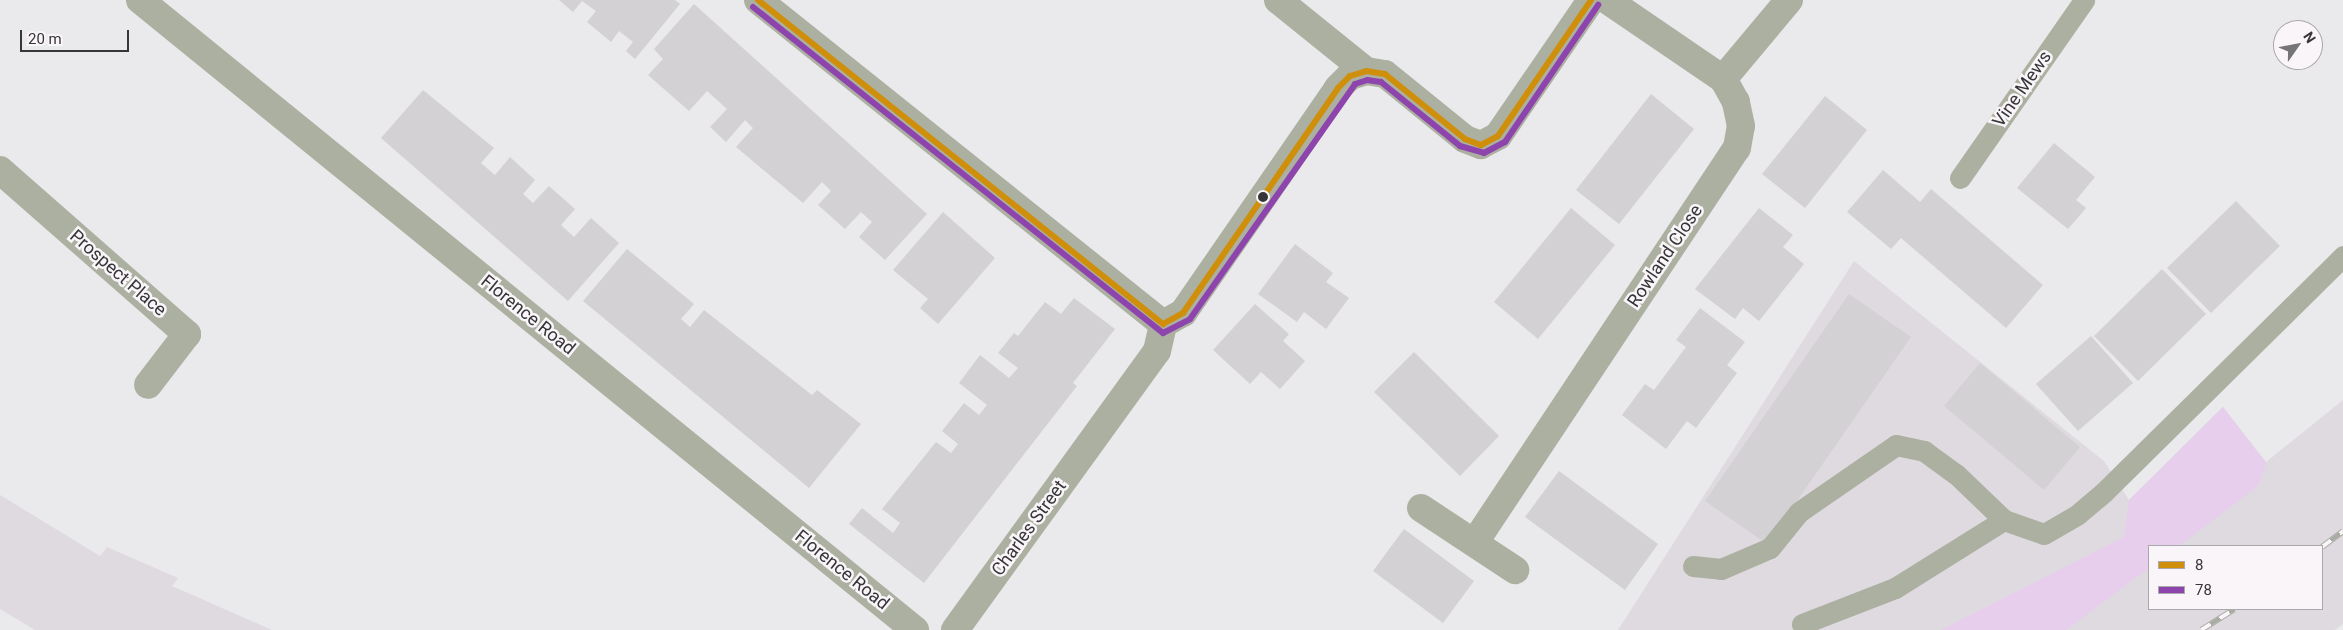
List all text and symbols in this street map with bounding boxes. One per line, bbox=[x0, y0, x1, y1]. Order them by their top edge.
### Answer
scale bar bbox=[22, 20, 131, 52]
north arrow bbox=[2273, 20, 2323, 70]
text: N bbox=[2300, 29, 2319, 46]
text: 20 m bbox=[28, 30, 62, 48]
street label: Vine Mews bbox=[1988, 47, 2056, 131]
unlabelled marker bbox=[1258, 192, 1268, 202]
street label: Rowland Close bbox=[1623, 201, 1707, 311]
street label: Prospect Place bbox=[65, 225, 171, 321]
street label: Florence Road bbox=[477, 271, 579, 359]
street label: Charles Street bbox=[987, 476, 1071, 580]
street label: Florence Road bbox=[791, 526, 893, 614]
legend bbox=[2148, 545, 2323, 610]
text: 8 bbox=[2195, 556, 2203, 574]
text: 78 bbox=[2195, 581, 2212, 599]

